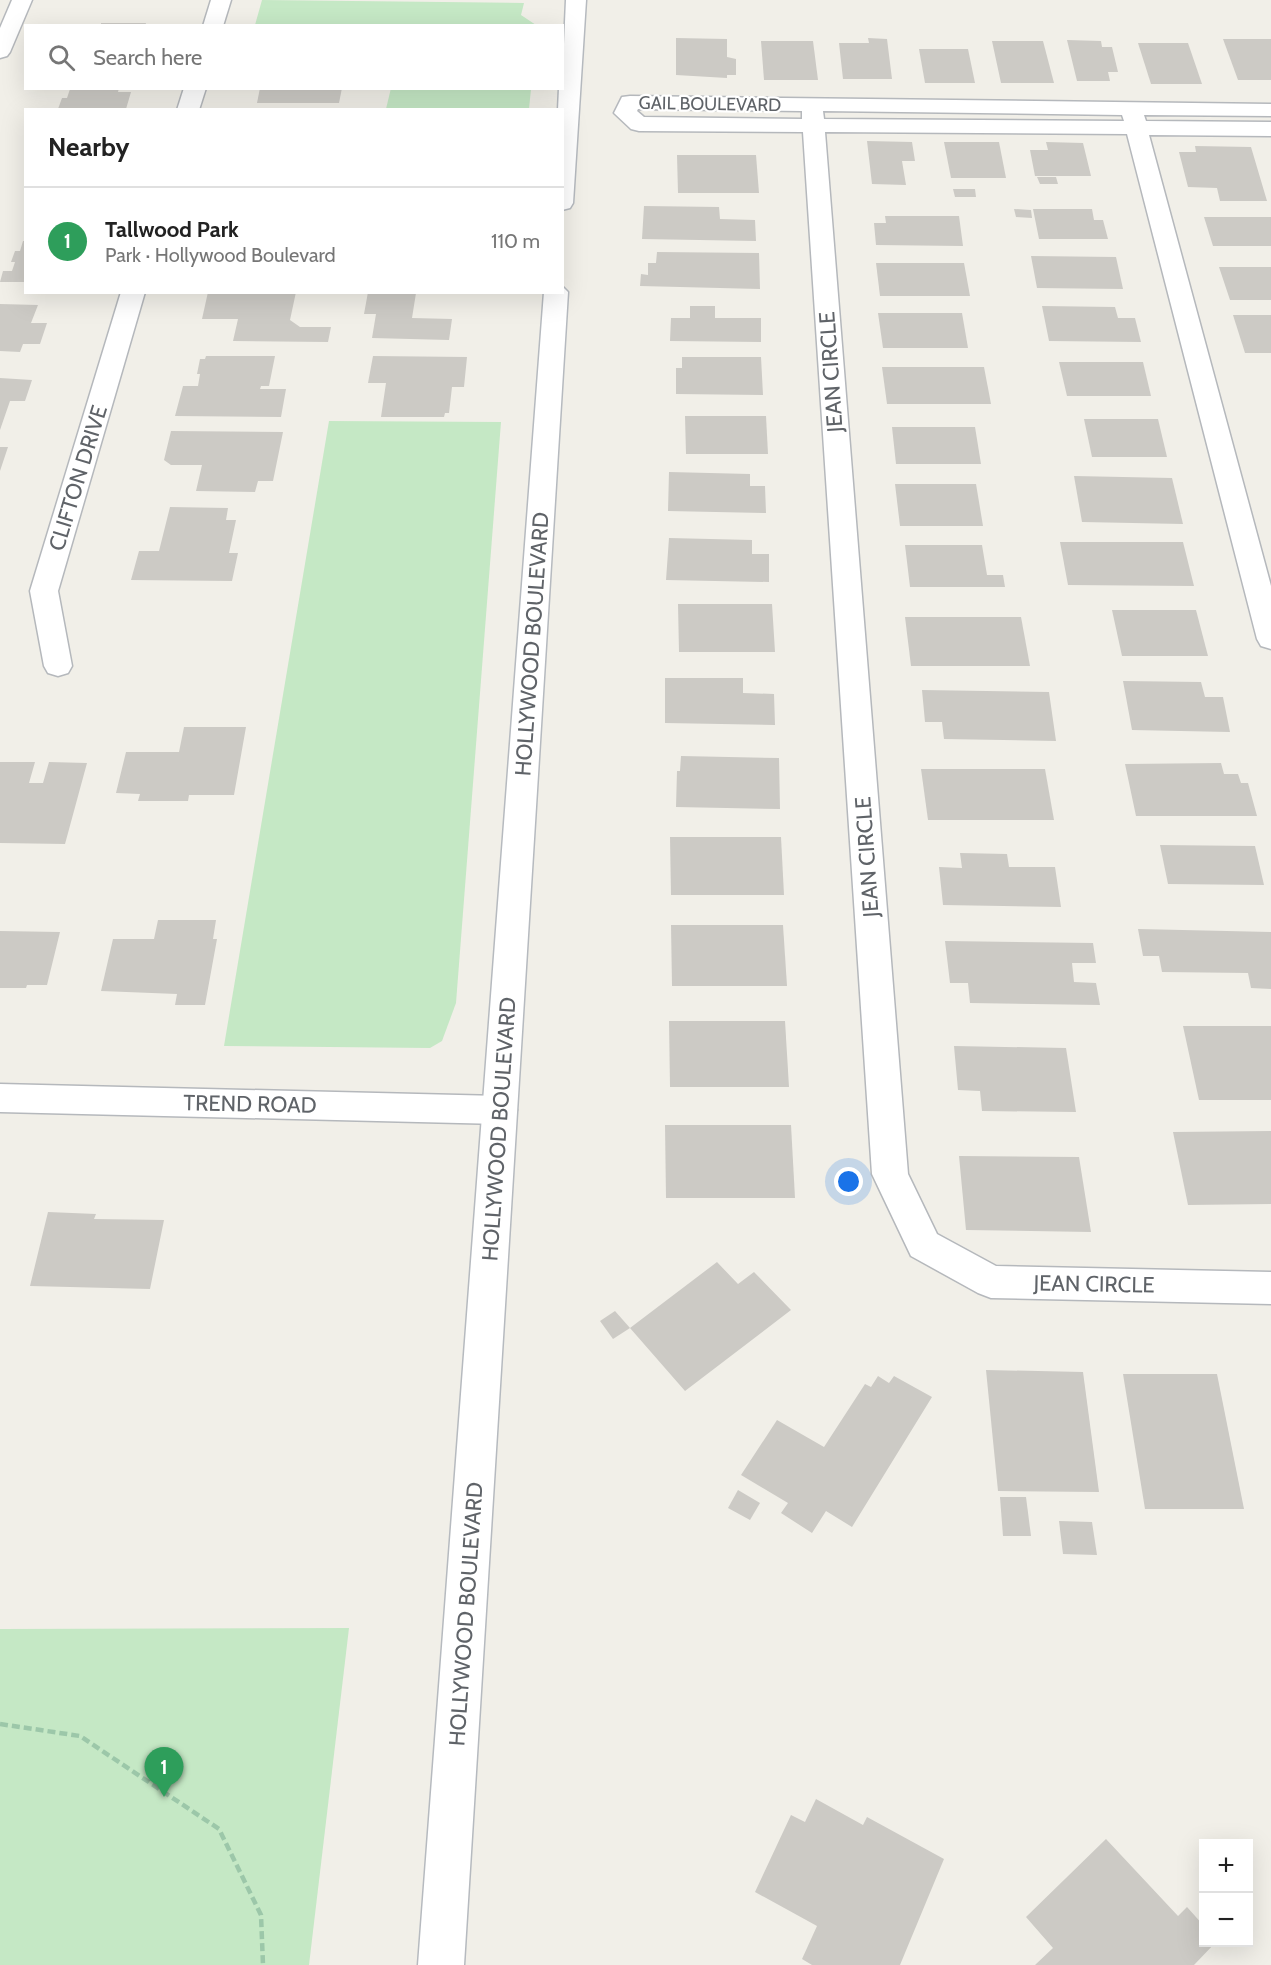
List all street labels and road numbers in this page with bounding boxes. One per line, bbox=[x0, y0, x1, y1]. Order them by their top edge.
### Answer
street label: GAIL BOULEVARD bbox=[639, 92, 781, 116]
street label: JEAN CIRCLE bbox=[813, 311, 849, 434]
street label: CLIFTON DRIVE bbox=[43, 402, 113, 554]
street label: HOLLYWOOD BOULEVARD bbox=[509, 511, 555, 777]
street label: JEAN CIRCLE bbox=[849, 796, 885, 919]
street label: HOLLYWOOD BOULEVARD bbox=[476, 996, 522, 1262]
street label: TREND ROAD bbox=[183, 1089, 317, 1119]
street label: JEAN CIRCLE bbox=[1032, 1269, 1155, 1299]
street label: HOLLYWOOD BOULEVARD bbox=[443, 1481, 489, 1747]

